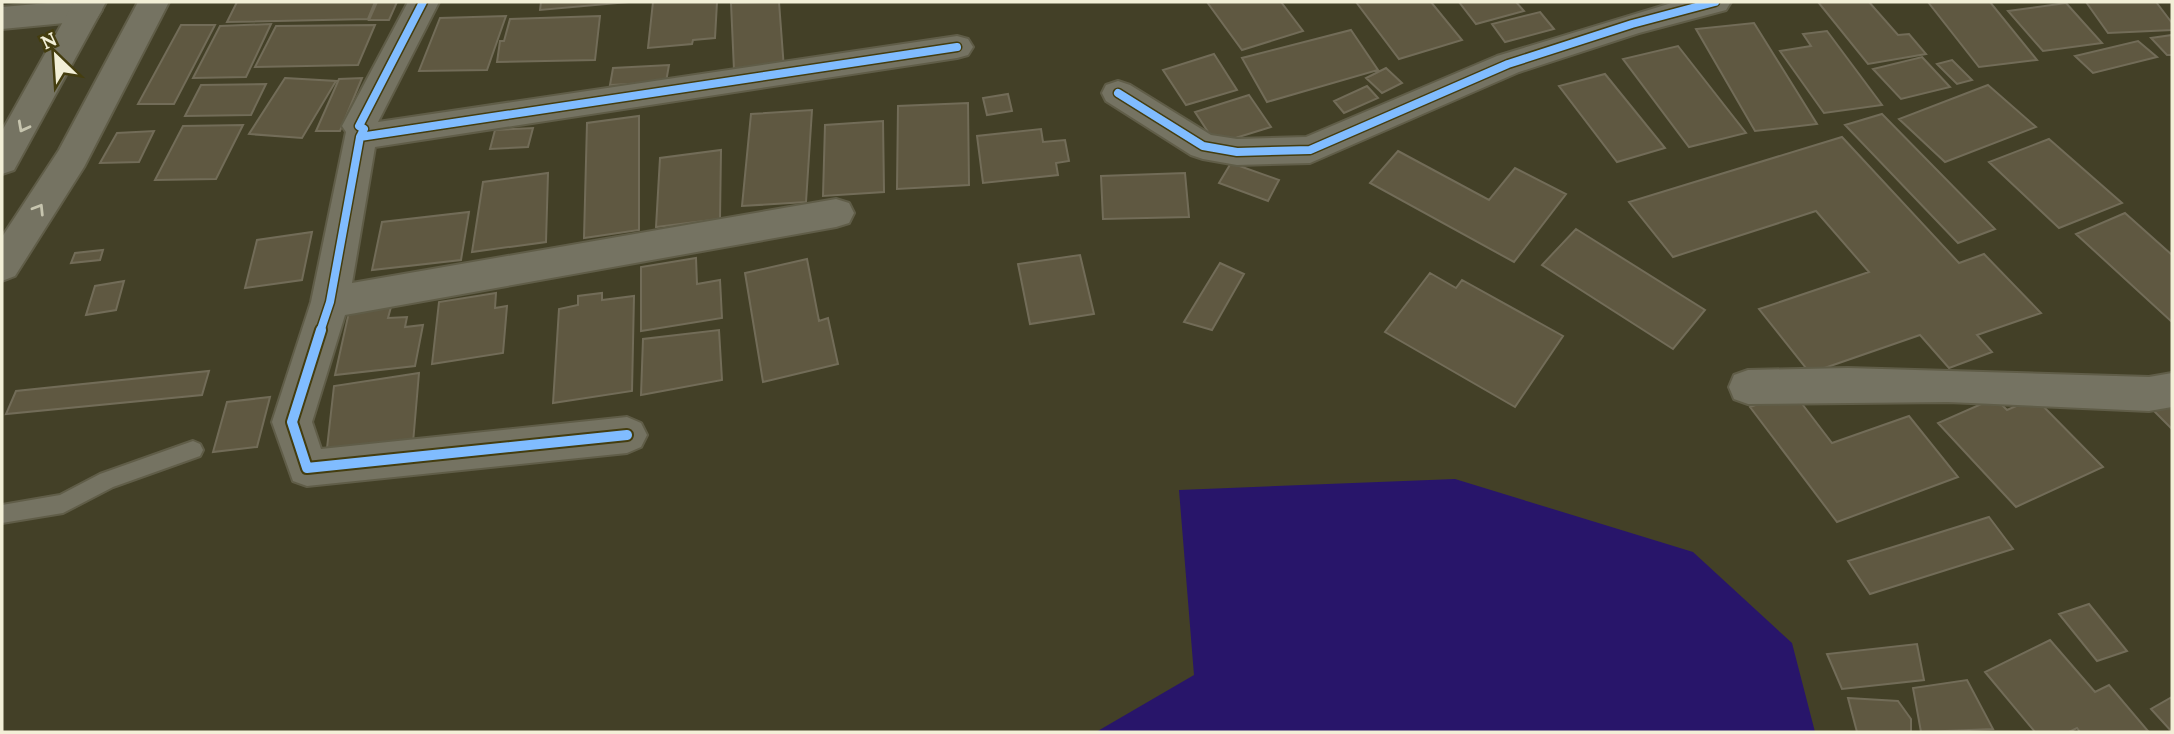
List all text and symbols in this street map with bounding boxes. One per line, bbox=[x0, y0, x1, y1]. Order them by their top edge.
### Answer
north arrow bbox=[21, 21, 91, 91]
text: N bbox=[37, 26, 61, 55]
one-way arrow bbox=[18, 119, 31, 132]
one-way arrow bbox=[31, 204, 44, 217]

